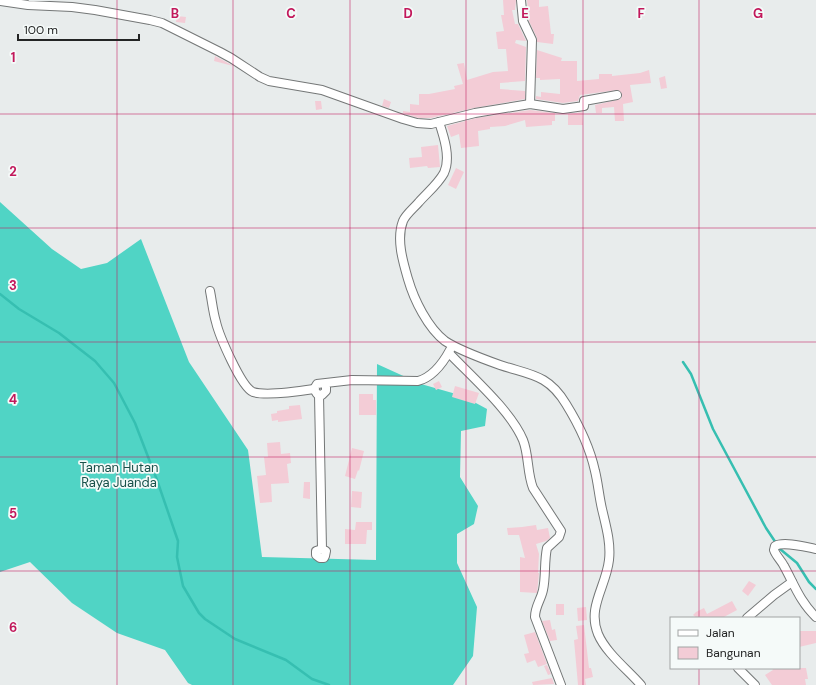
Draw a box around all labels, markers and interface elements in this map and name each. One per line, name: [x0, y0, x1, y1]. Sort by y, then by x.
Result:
text: B: [171, 5, 179, 22]
text: C: [286, 5, 296, 22]
text: D: [403, 5, 413, 22]
text: E: [521, 5, 529, 22]
text: F: [637, 5, 645, 22]
text: G: [753, 5, 763, 22]
scale bar: [18, 16, 139, 42]
text: 100 m: [24, 22, 58, 38]
text: 1: [11, 49, 15, 66]
text: 2: [9, 163, 17, 180]
text: 3: [9, 277, 17, 294]
text: 4: [9, 391, 17, 408]
park label: Taman Hutan Raya Juanda: [80, 459, 158, 491]
text: 5: [9, 505, 17, 522]
legend: [670, 617, 800, 669]
text: 6: [9, 619, 17, 636]
text: Jalan: [706, 625, 735, 641]
text: Bangunan: [706, 645, 761, 661]

